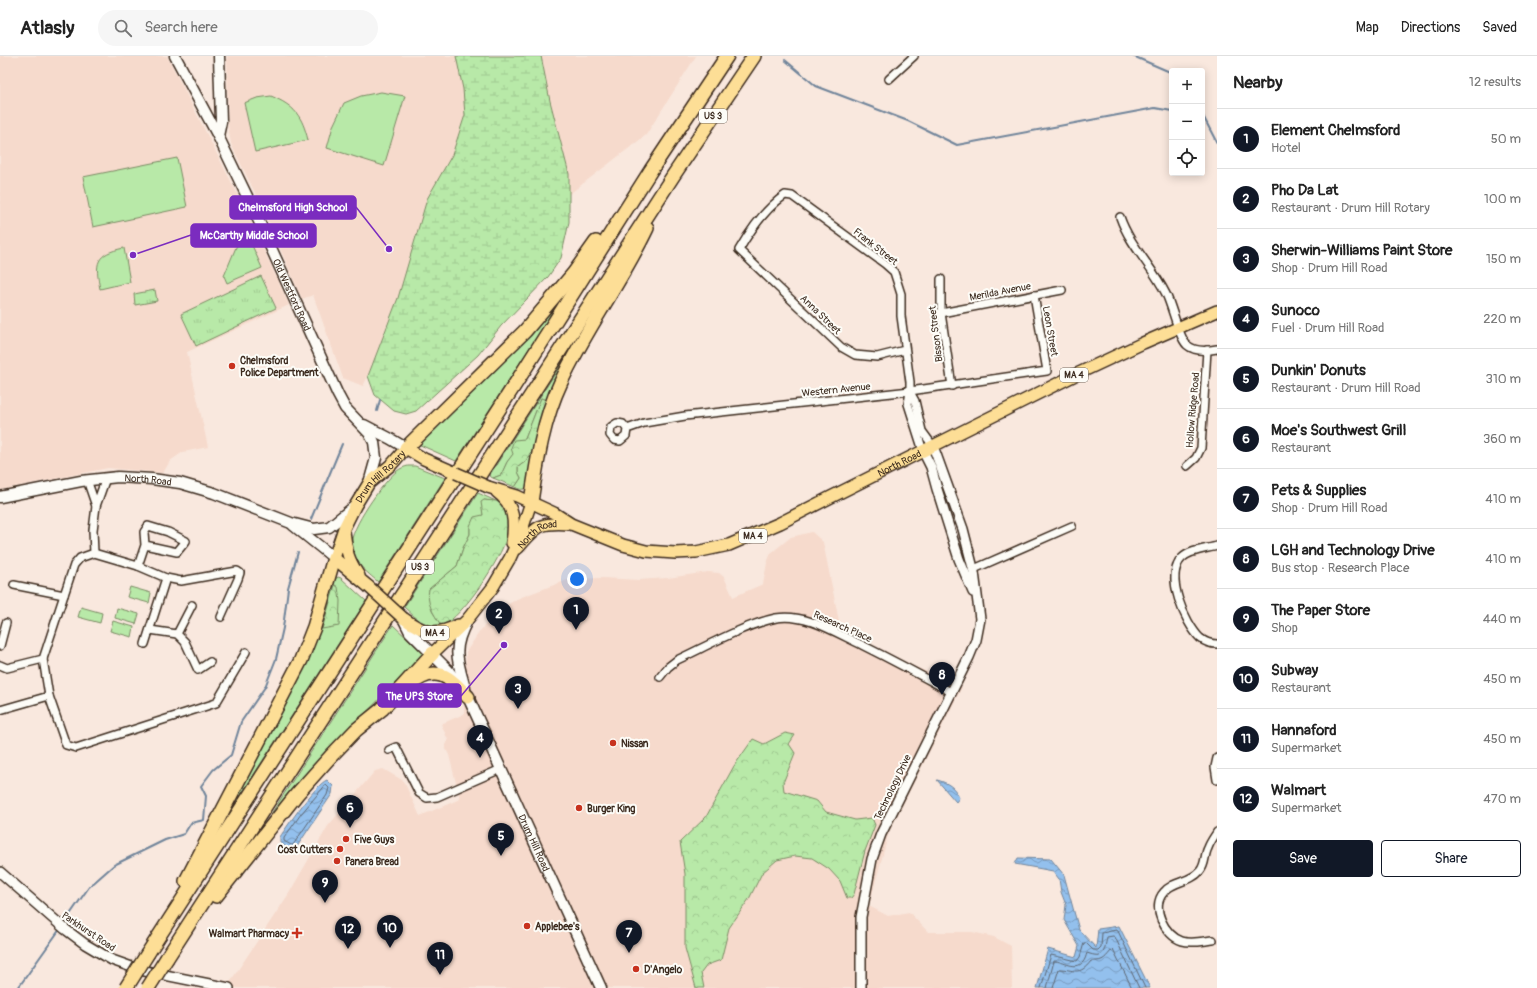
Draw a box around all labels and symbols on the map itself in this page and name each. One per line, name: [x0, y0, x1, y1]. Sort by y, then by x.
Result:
road number: US 3: [699, 109, 727, 123]
callout: Chelmsford High School: [230, 196, 356, 219]
text: Chelmsford High School: [238, 201, 348, 214]
callout: McCarthy Middle School: [191, 224, 316, 247]
street label: Frank Street: [851, 226, 901, 268]
text: McCarthy Middle School: [200, 229, 309, 242]
street label: Old Westford Road: [270, 257, 313, 333]
street label: Merilda Avenue: [968, 280, 1032, 304]
street label: Anna Street: [798, 292, 844, 338]
street label: Bisson Street: [926, 304, 945, 363]
street label: Leon Street: [1040, 305, 1061, 358]
place label: Chelmsford Police Department: [240, 355, 320, 379]
marker: Chelmsford Police Department: [227, 361, 237, 371]
road number: MA 4: [1060, 368, 1088, 382]
street label: Hollow Ridge Road: [1184, 372, 1202, 448]
street label: Western Avenue: [801, 380, 871, 400]
street label: Drum Hill Rotary: [353, 448, 409, 505]
street label: North Road: [876, 448, 924, 480]
street label: North Road: [124, 472, 172, 489]
street label: North Road: [515, 518, 557, 551]
road number: MA 4: [739, 529, 767, 543]
road number: US 3: [406, 560, 434, 574]
your location: [567, 569, 587, 589]
pin: 1: [563, 597, 589, 630]
pin: 2: [486, 601, 512, 634]
street label: Research Place: [811, 609, 874, 645]
road number: MA 4: [421, 626, 449, 640]
pin: 8: [929, 662, 955, 695]
pin: 3: [505, 676, 531, 709]
callout: The UPS Store: [378, 684, 461, 707]
text: The UPS Store: [384, 690, 453, 703]
pin: 4: [467, 725, 493, 758]
marker: Nissan: [608, 738, 618, 748]
place label: Nissan: [621, 738, 649, 750]
street label: Technology Drive: [872, 753, 914, 822]
pin: 6: [337, 795, 363, 828]
marker: Burger King: [574, 803, 584, 813]
place label: Burger King: [587, 803, 635, 815]
street label: Drum Hill Road: [515, 812, 552, 873]
pin: 5: [488, 823, 514, 856]
marker: Five Guys: [341, 834, 351, 844]
place label: Five Guys: [354, 834, 395, 846]
place label: Cost Cutters: [278, 844, 333, 856]
marker: Cost Cutters: [335, 844, 345, 854]
marker: Panera Bread: [332, 856, 342, 866]
place label: Panera Bread: [345, 856, 399, 868]
pin: 9: [312, 870, 338, 903]
street label: Parkhurst Road: [59, 909, 118, 954]
pin: 10: [377, 915, 403, 948]
pin: 12: [335, 916, 361, 949]
pin: 7: [616, 920, 642, 953]
marker: Applebee's: [522, 921, 532, 931]
place label: Applebee's: [535, 921, 580, 933]
place label: Walmart Pharmacy: [209, 928, 290, 940]
marker: Walmart Pharmacy: [292, 928, 302, 938]
pin: 11: [427, 942, 453, 975]
marker: D'Angelo: [631, 964, 641, 974]
place label: D'Angelo: [644, 964, 683, 976]

